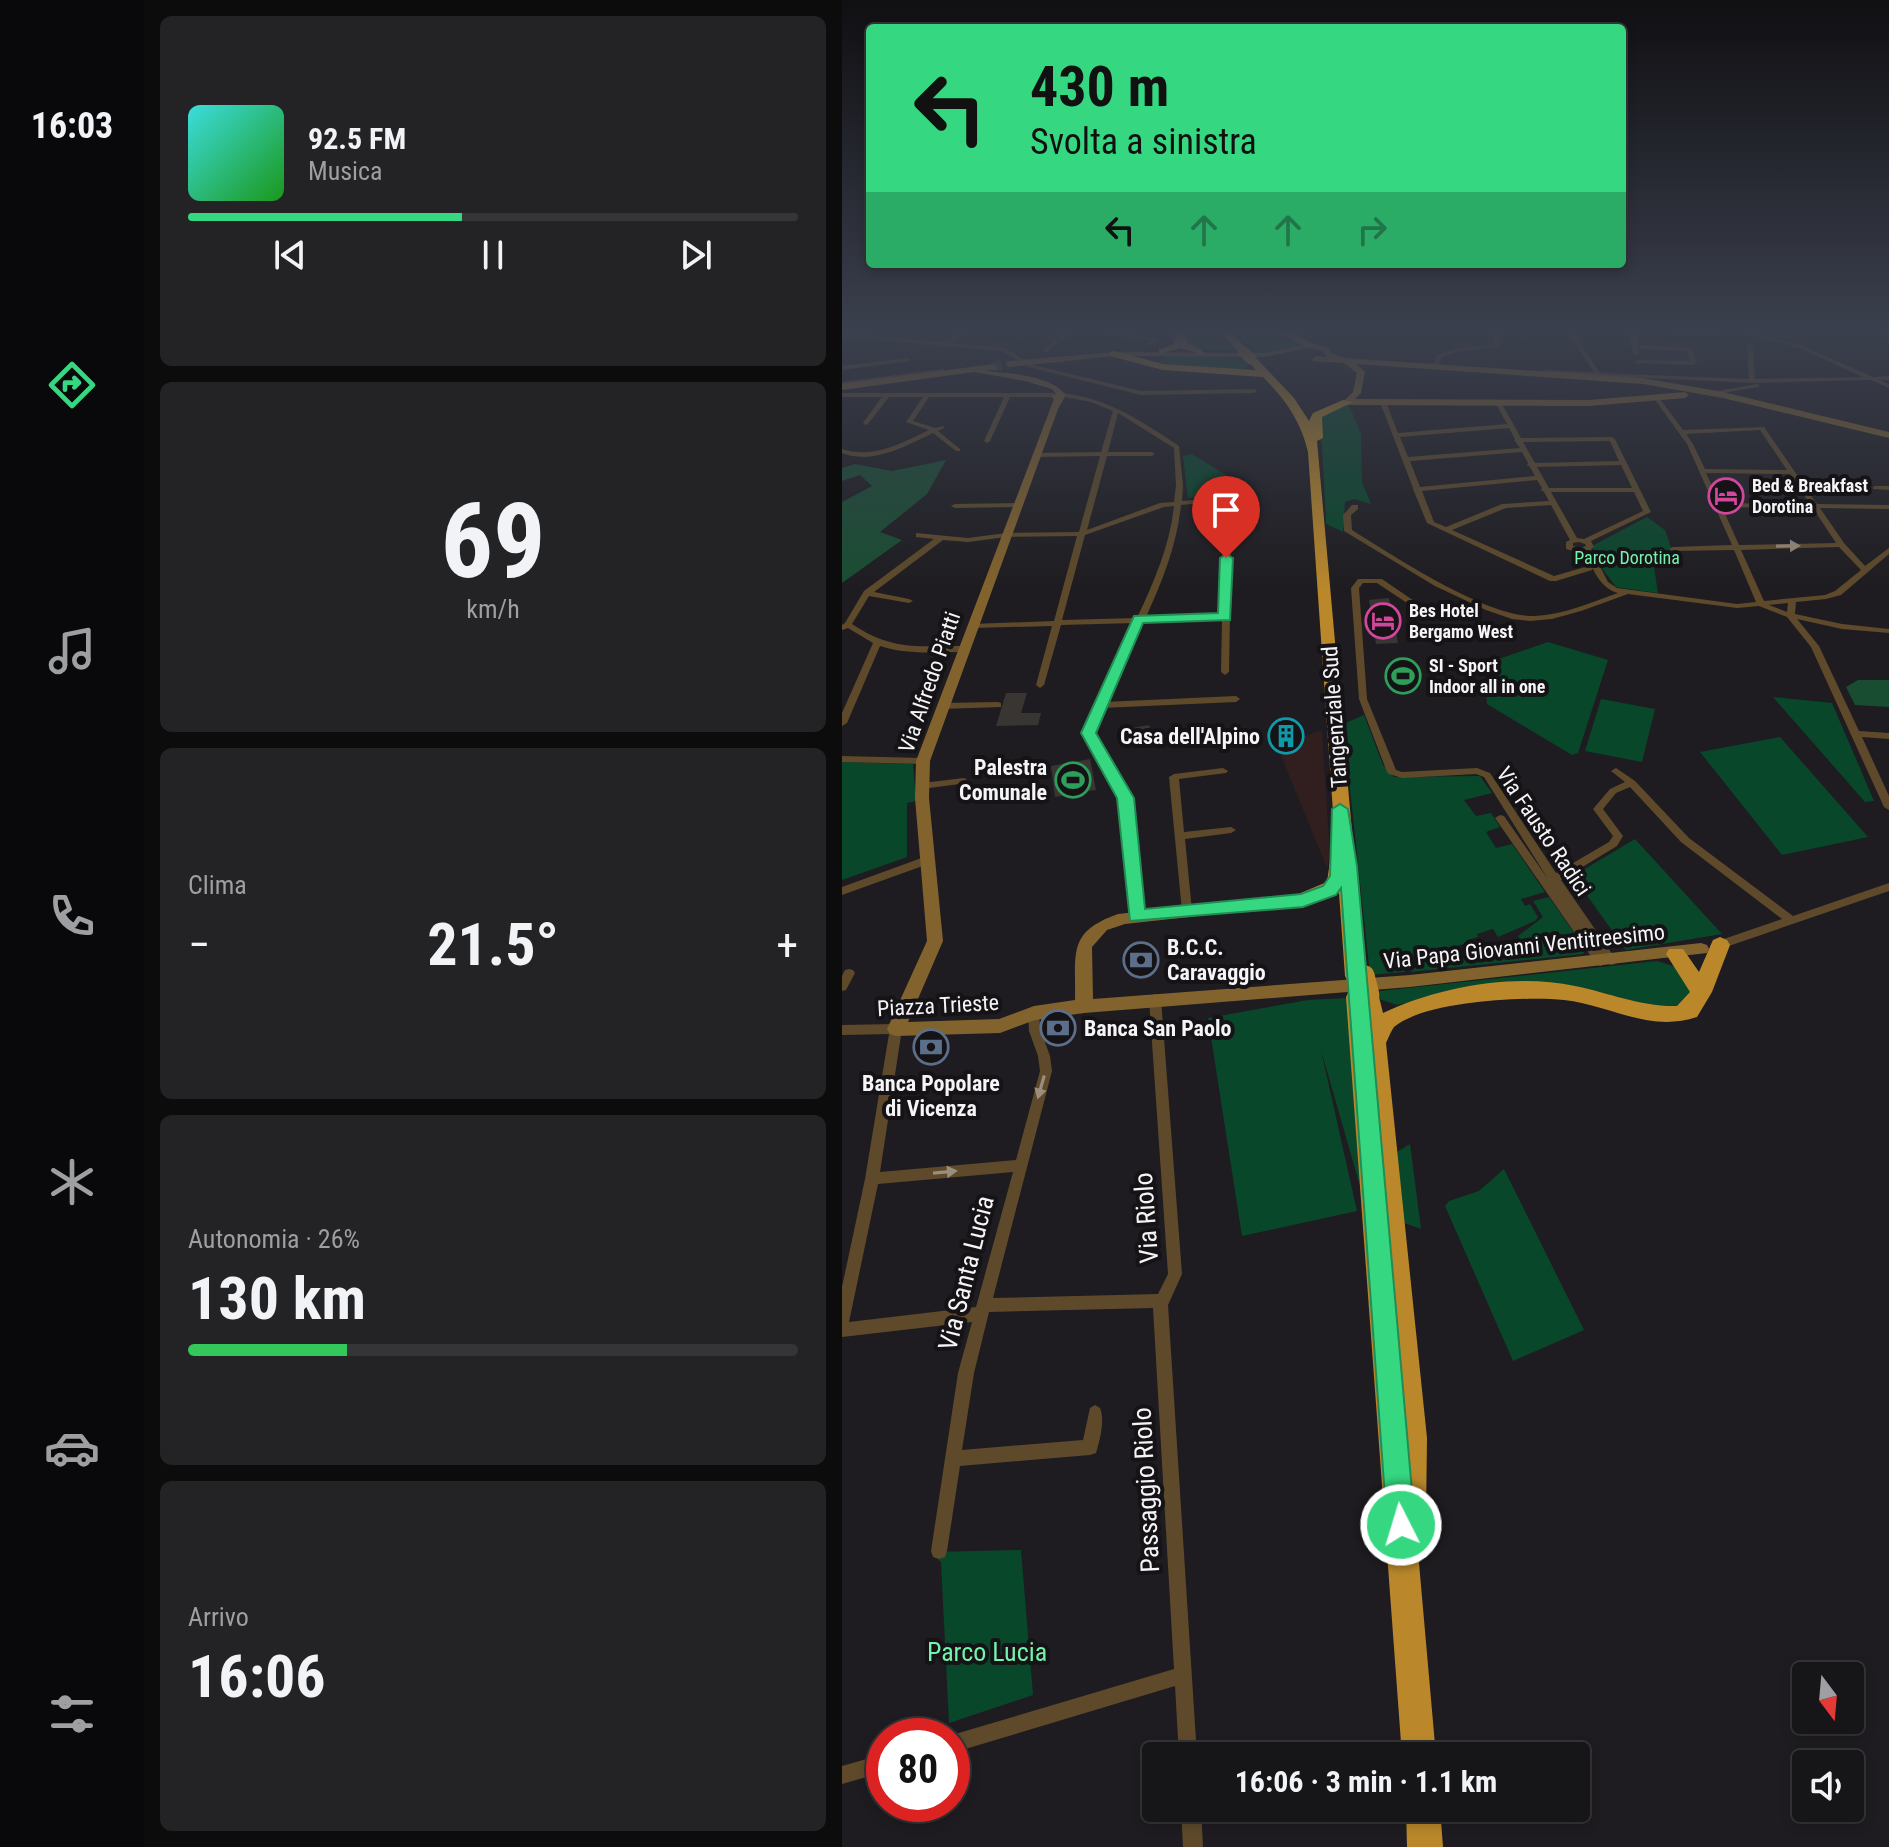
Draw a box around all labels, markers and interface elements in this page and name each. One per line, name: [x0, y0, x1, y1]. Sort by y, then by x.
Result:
text: 430 m: [1030, 54, 1169, 120]
icon: left: [898, 56, 1002, 160]
text: 16:03: [31, 105, 113, 147]
text: 92.5 FM: [308, 121, 406, 156]
text: Svolta a sinistra: [1030, 121, 1257, 163]
text: Musica: [308, 156, 383, 186]
icon: left: [1098, 208, 1142, 252]
icon: ahead: [1182, 208, 1226, 252]
icon: ahead: [1266, 208, 1310, 252]
icon: right: [1350, 208, 1394, 252]
icon: previous: [268, 233, 312, 277]
icon: pause: [471, 233, 515, 277]
icon: next: [674, 233, 718, 277]
icon: directions: [44, 357, 100, 413]
place label: Bed & Breakfast Dorotina: [1752, 475, 1868, 517]
pin: [1192, 476, 1260, 558]
hotel icon: Bed & Breakfast Dorotina: [1707, 477, 1745, 515]
text: 69: [440, 481, 546, 602]
icon: arrive: [1204, 488, 1248, 532]
one-way arrow: [1776, 539, 1801, 552]
park label: Parco Dorotina: [1574, 547, 1680, 568]
text: km/h: [466, 594, 520, 624]
place label: Bes Hotel Bergamo West: [1409, 600, 1514, 642]
hotel icon: Bes Hotel Bergamo West: [1364, 602, 1402, 640]
street label: Via Alfredo Piatti: [894, 608, 965, 756]
icon: music: [44, 623, 100, 679]
street label: Tangenziale Sud: [1317, 645, 1352, 789]
place label: SI - Sport Indoor all in one: [1429, 655, 1546, 697]
sports icon: SI - Sport Indoor all in one: [1384, 657, 1422, 695]
building icon: Casa dell'Alpino: [1267, 717, 1305, 755]
place label: Casa dell'Alpino: [1120, 724, 1260, 749]
place label: Palestra Comunale: [959, 755, 1047, 805]
sports icon: Palestra Comunale: [1054, 761, 1092, 799]
street label: Via Fausto Radici: [1491, 762, 1596, 901]
text: Clima: [188, 870, 247, 900]
icon: phone: [44, 888, 100, 944]
text: 21.5°: [427, 909, 559, 980]
text: −: [188, 919, 210, 971]
text: +: [776, 919, 798, 971]
street label: Via Papa Giovanni Ventitreesimo: [1382, 919, 1666, 974]
place label: B.C.C. Caravaggio: [1167, 935, 1266, 985]
bank icon: B.C.C. Caravaggio: [1122, 941, 1160, 979]
street label: Piazza Trieste: [877, 990, 1000, 1021]
bank icon: Banca San Paolo: [1039, 1009, 1077, 1047]
place label: Banca San Paolo: [1084, 1016, 1231, 1041]
bank icon: Banca Popolare di Vicenza: [912, 1028, 950, 1066]
place label: Banca Popolare di Vicenza: [862, 1071, 1000, 1121]
one-way arrow: [1034, 1075, 1047, 1099]
icon: climate: [44, 1154, 100, 1210]
one-way arrow: [933, 1165, 958, 1178]
street label: Via Riolo: [1128, 1172, 1164, 1264]
street label: Via Santa Lucia: [932, 1193, 1000, 1353]
text: Autonomia · 26%: [188, 1224, 360, 1254]
text: 130 km: [188, 1263, 366, 1334]
street label: Passaggio Riolo: [1127, 1407, 1165, 1573]
icon: car: [44, 1420, 100, 1476]
position arrow: [1359, 1483, 1443, 1567]
text: Arrivo: [188, 1602, 249, 1632]
park label: Parco Lucia: [927, 1637, 1047, 1667]
text: 16:06: [188, 1641, 326, 1712]
north arrow: [1792, 1662, 1864, 1734]
map controls: [1792, 1662, 1864, 1822]
icon: filters: [44, 1686, 100, 1742]
speed limit sign: 80: [866, 1718, 970, 1822]
button: sound: [1792, 1750, 1864, 1822]
text: 16:06 · 3 min · 1.1 km: [1235, 1764, 1497, 1799]

